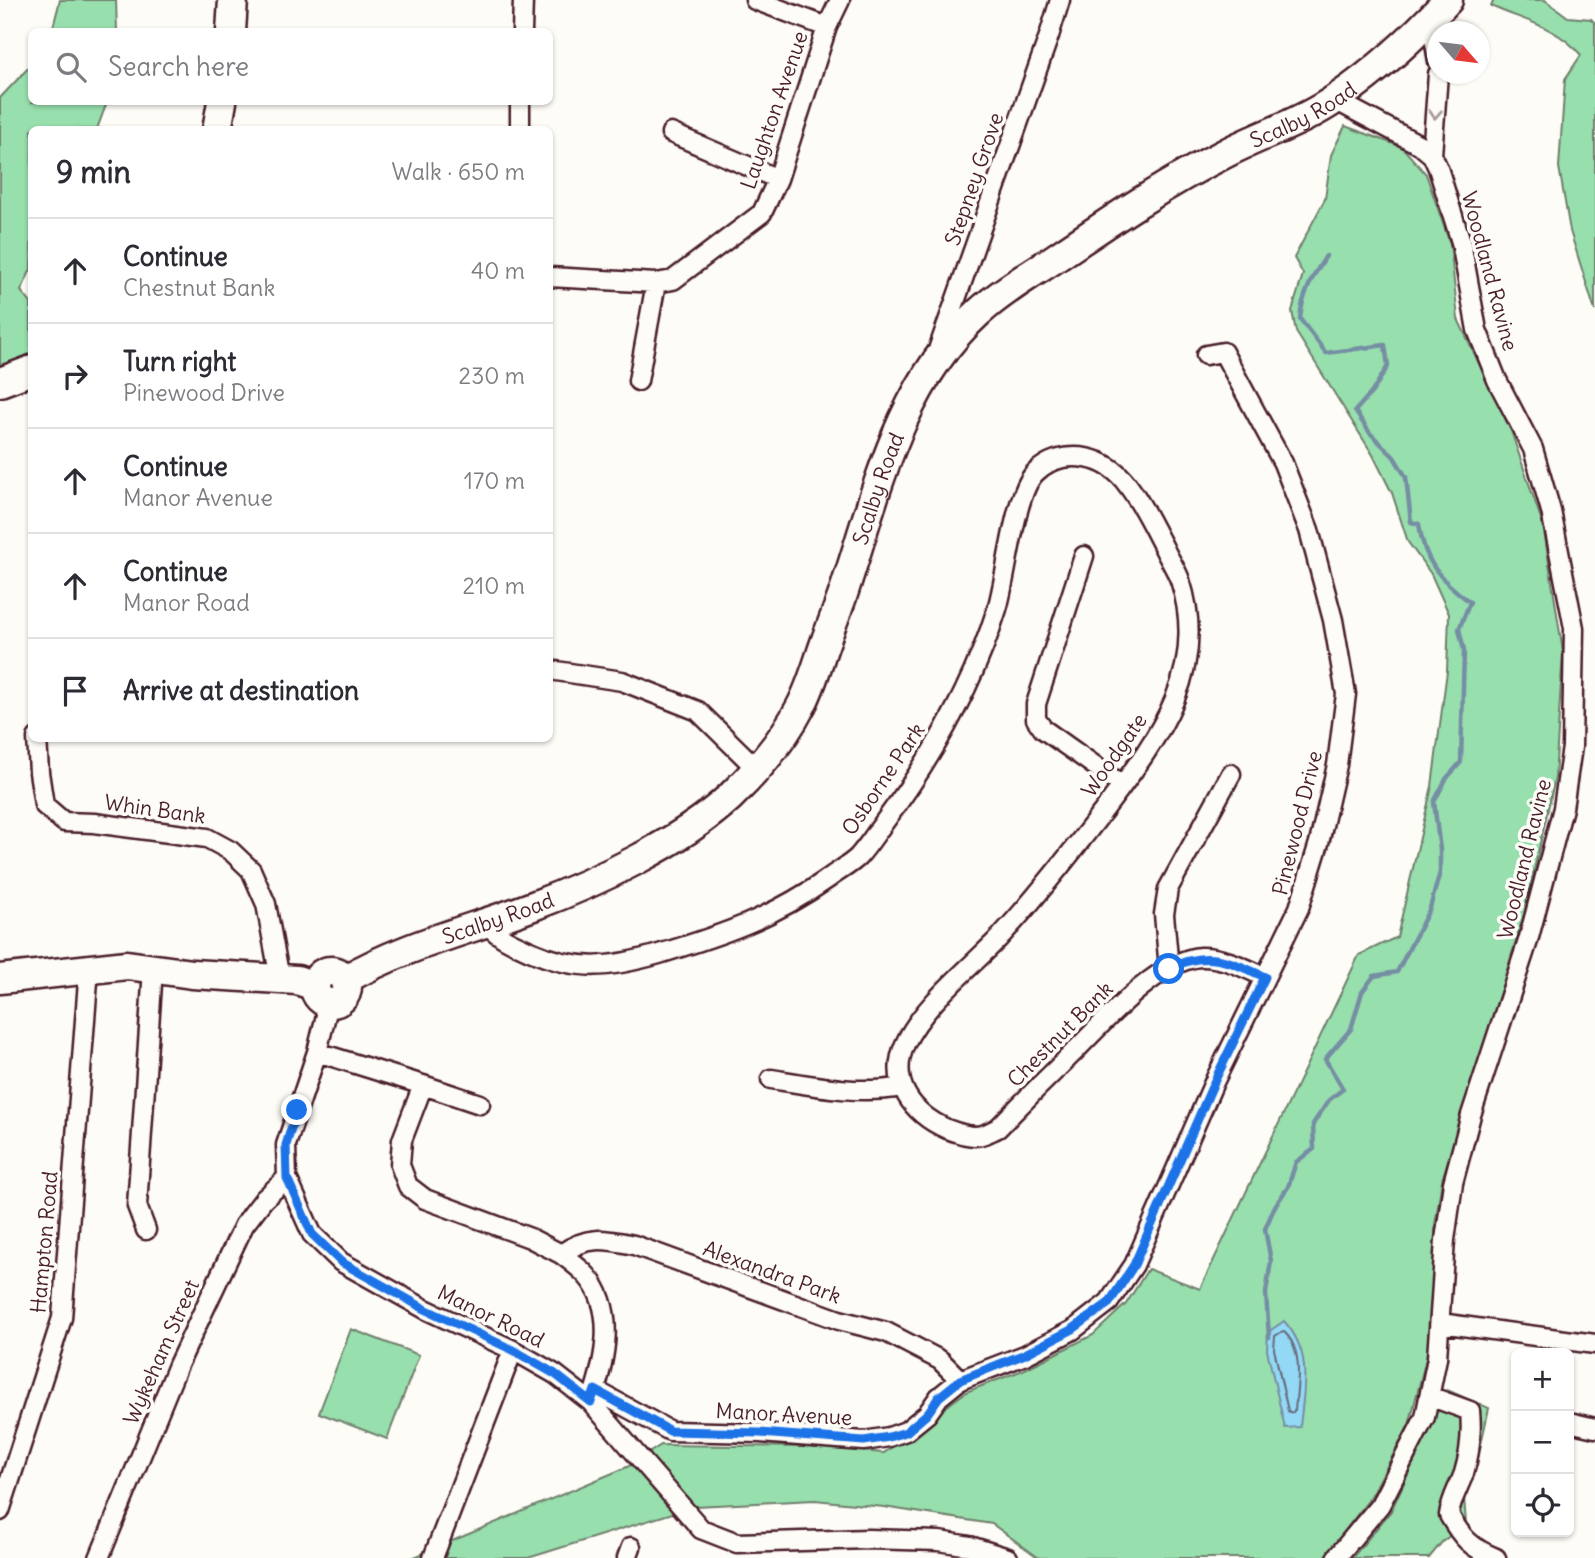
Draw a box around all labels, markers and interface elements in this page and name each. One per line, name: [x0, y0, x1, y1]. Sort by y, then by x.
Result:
north arrow: [1427, 21, 1490, 84]
street label: Laughton Avenue: [734, 27, 814, 193]
search box: [28, 28, 553, 105]
icon: search: [52, 48, 90, 86]
text: Search here: [108, 50, 249, 83]
street label: Scalby Road: [1245, 75, 1361, 154]
street label: Stepney Grove: [939, 109, 1009, 249]
one-way arrow: [1428, 109, 1443, 120]
text: 9 min: [56, 153, 131, 191]
text: Walk · 650 m: [392, 157, 525, 186]
street label: Woodland Ravine: [1456, 188, 1524, 354]
text: Continue: [123, 240, 228, 273]
icon: ahead: [56, 252, 94, 290]
text: 40 m: [471, 256, 525, 285]
text: Chestnut Bank: [123, 273, 275, 302]
text: Turn right: [123, 345, 236, 378]
icon: right: [56, 357, 94, 395]
text: 230 m: [459, 361, 525, 390]
text: Pinewood Drive: [123, 378, 285, 407]
street label: Scalby Road: [846, 428, 910, 548]
text: Continue: [123, 450, 228, 483]
icon: ahead: [56, 462, 94, 500]
text: 170 m: [464, 466, 525, 495]
text: Manor Avenue: [123, 483, 273, 512]
text: Continue: [123, 555, 228, 588]
icon: ahead: [56, 567, 94, 605]
text: 210 m: [462, 571, 525, 600]
text: Manor Road: [123, 588, 250, 617]
icon: arrive: [56, 672, 94, 710]
text: Arrive at destination: [123, 674, 359, 707]
street label: Woodgate: [1075, 708, 1153, 802]
street label: Osborne Park: [836, 718, 930, 840]
street label: Pinewood Drive: [1266, 748, 1328, 898]
street label: Woodland Ravine: [1491, 776, 1557, 942]
street label: Whin Bank: [103, 789, 207, 829]
street label: Scalby Road: [438, 886, 558, 950]
route start: [1153, 953, 1184, 984]
street label: Chestnut Bank: [1001, 975, 1119, 1093]
route end: [281, 1094, 312, 1125]
street label: Hampton Road: [24, 1170, 64, 1314]
street label: Alexandra Park: [699, 1235, 845, 1309]
street label: Wykeham Street: [117, 1275, 205, 1429]
street label: Manor Road: [433, 1279, 549, 1353]
map controls: [1511, 1348, 1574, 1537]
button: +: [1511, 1348, 1574, 1411]
street label: Manor Avenue: [715, 1397, 853, 1431]
button: −: [1511, 1411, 1574, 1474]
button: locate: [1511, 1474, 1574, 1537]

